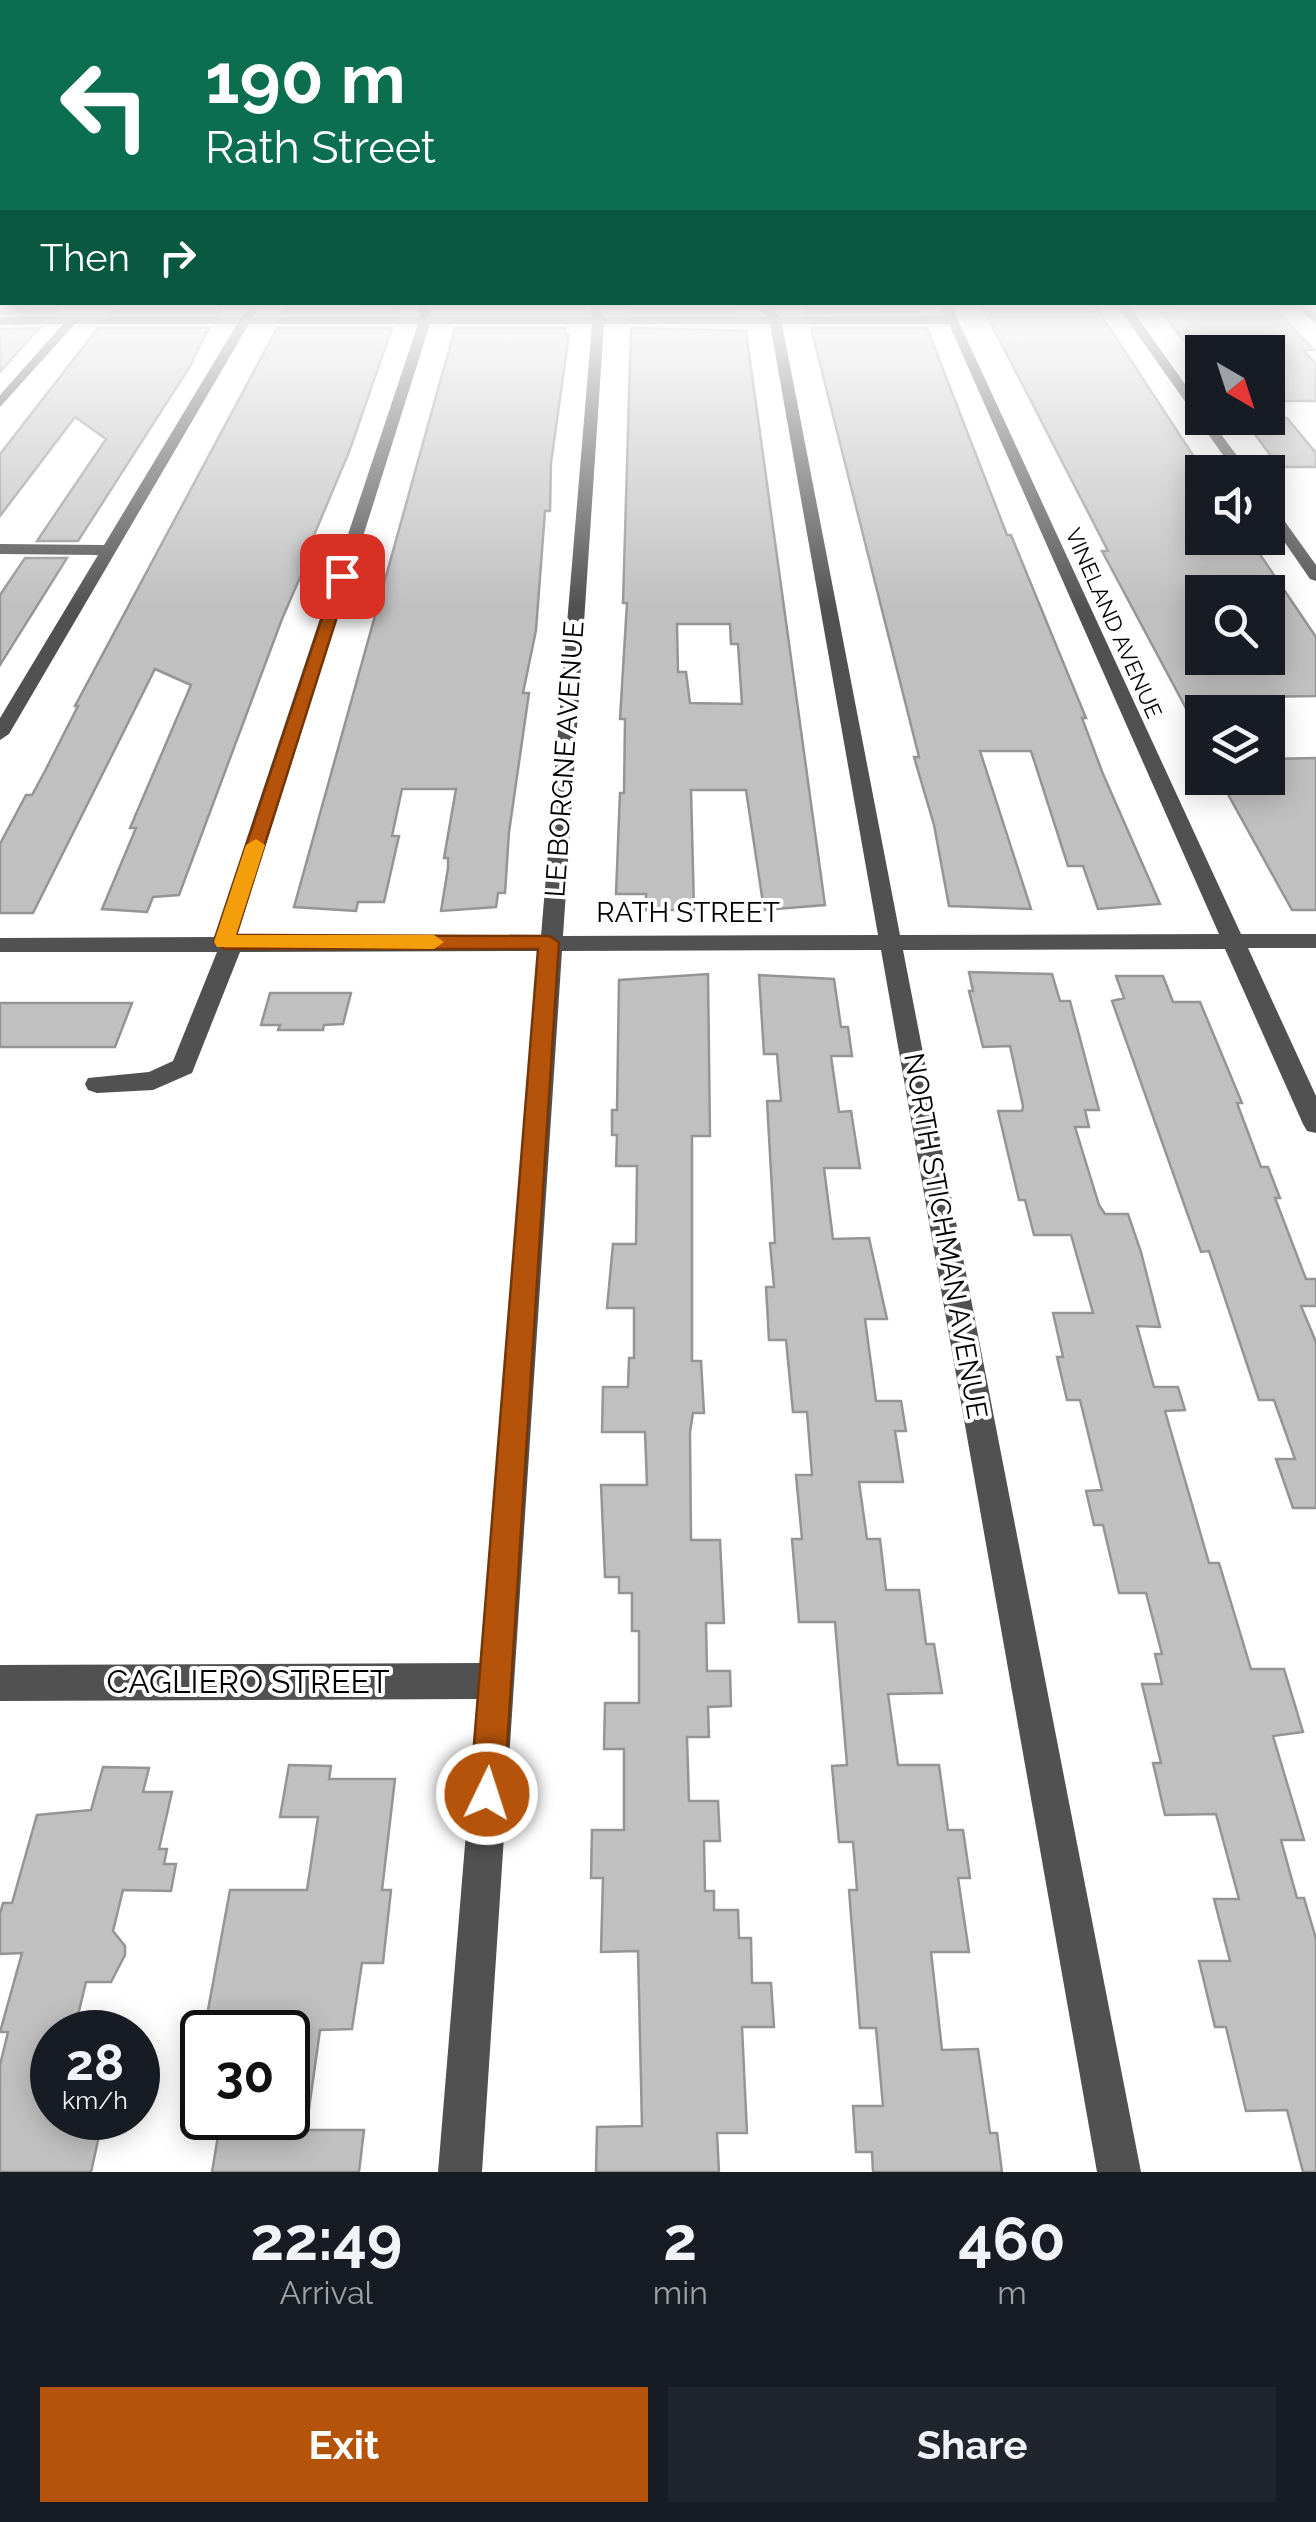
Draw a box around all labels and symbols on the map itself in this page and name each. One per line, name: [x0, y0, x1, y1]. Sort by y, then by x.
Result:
north arrow: [1185, 335, 1285, 435]
street label: VINELAND AVENUE: [1060, 524, 1168, 722]
pin: [300, 534, 385, 619]
street label: LE BORGNE AVENUE: [538, 620, 591, 898]
street label: RATH STREET: [596, 896, 780, 929]
street label: NORTH STICHMAN AVENUE: [897, 1051, 994, 1422]
street label: CAGLIERO STREET: [107, 1663, 389, 1700]
position arrow: [435, 1742, 539, 1846]
speed limit sign: 30: [180, 2010, 310, 2140]

